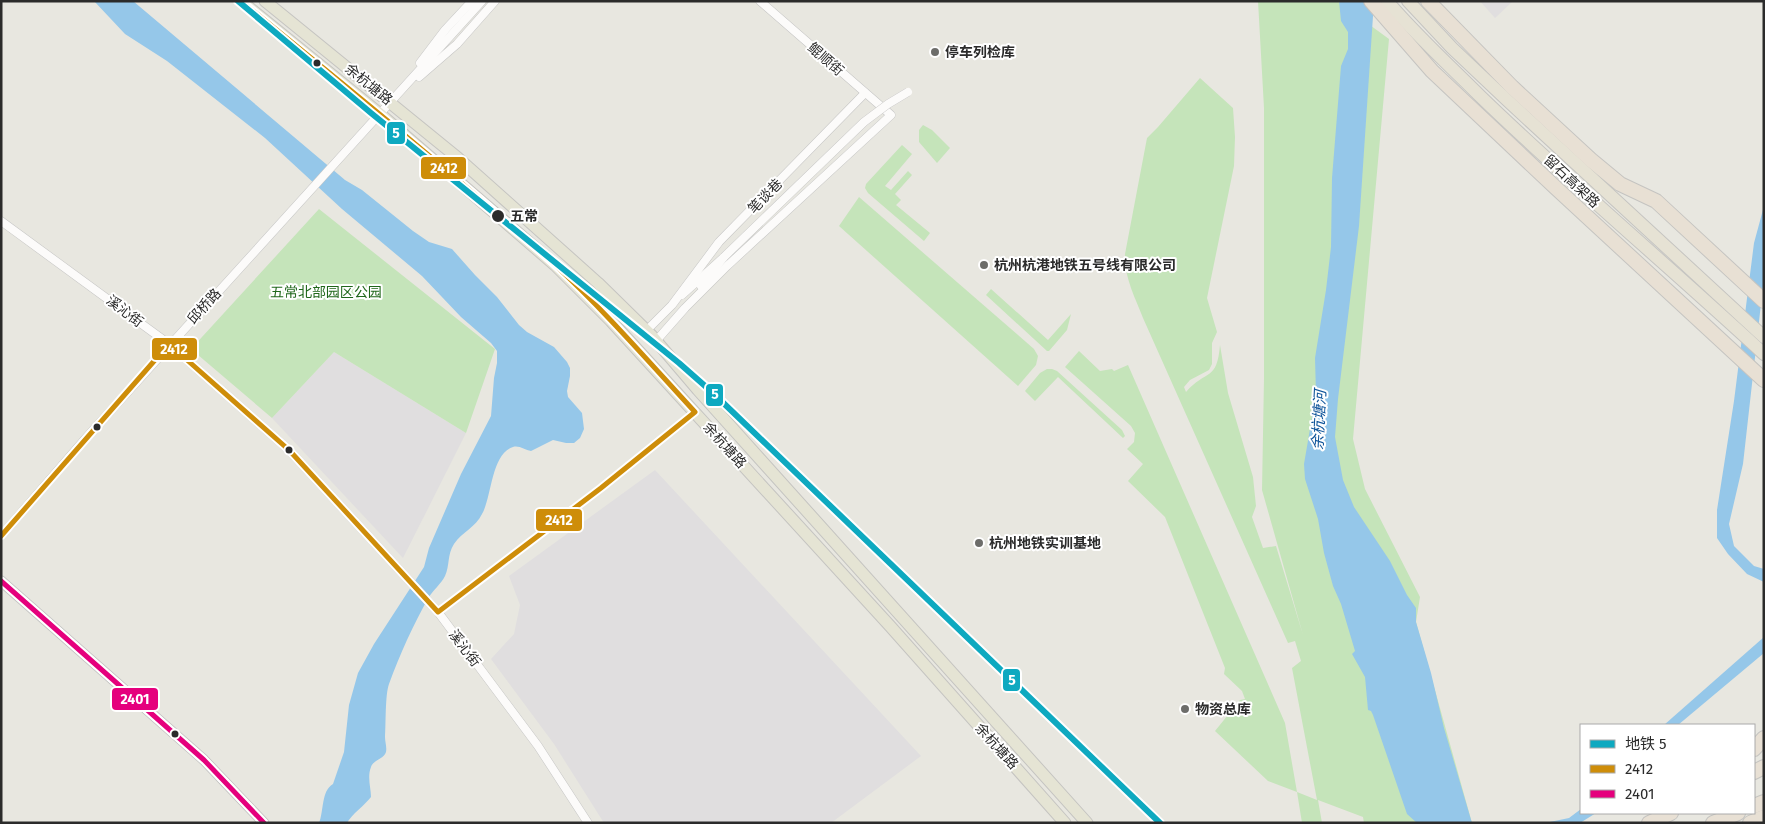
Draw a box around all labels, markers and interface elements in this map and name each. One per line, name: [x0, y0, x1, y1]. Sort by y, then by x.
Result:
street label: 鲲顺街: [804, 39, 847, 80]
place label: 停车列检库: [945, 44, 1015, 61]
marker: 停车列检库: [929, 46, 941, 58]
unlabelled marker: [312, 58, 322, 68]
street label: 余杭塘路: [342, 60, 396, 109]
line badge: 5: [386, 121, 406, 145]
text: 5: [392, 125, 400, 142]
street label: 留石高架路: [1540, 151, 1603, 211]
line badge: 2412: [420, 156, 467, 180]
text: 2412: [430, 160, 458, 177]
street label: 笔谈巷: [745, 175, 786, 217]
marker: 五常: [490, 208, 506, 224]
place label: 五常: [510, 208, 538, 225]
place label: 杭州杭港地铁五号线有限公司: [994, 257, 1176, 274]
marker: 杭州杭港地铁五号线有限公司: [978, 259, 990, 271]
park label: 五常北部园区公园: [270, 284, 382, 301]
street label: 邱桥路: [184, 285, 225, 328]
street label: 溪沁街: [103, 292, 147, 331]
line badge: 2412: [151, 337, 198, 361]
text: 2412: [160, 341, 188, 358]
line badge: 5: [705, 383, 724, 407]
text: 5: [711, 386, 719, 403]
water label: 余杭塘河: [1308, 387, 1330, 450]
street label: 余杭塘路: [700, 419, 750, 472]
unlabelled marker: [92, 422, 102, 432]
unlabelled marker: [284, 445, 294, 455]
line badge: 2412: [535, 508, 583, 532]
text: 2412: [545, 512, 573, 529]
place label: 杭州地铁实训基地: [989, 535, 1101, 552]
marker: 杭州地铁实训基地: [973, 537, 985, 549]
street label: 溪沁街: [445, 626, 484, 670]
line badge: 5: [1002, 668, 1021, 692]
text: 5: [1008, 672, 1016, 689]
line badge: 2401: [111, 687, 159, 711]
text: 2401: [120, 691, 150, 708]
place label: 物资总库: [1195, 701, 1251, 718]
marker: 物资总库: [1179, 703, 1191, 715]
street label: 余杭塘路: [972, 720, 1022, 773]
legend: [1580, 724, 1755, 814]
unlabelled marker: [170, 729, 180, 739]
text: 地铁 5: [1625, 735, 1667, 753]
text: 2412: [1625, 760, 1653, 778]
text: 2401: [1625, 785, 1655, 803]

